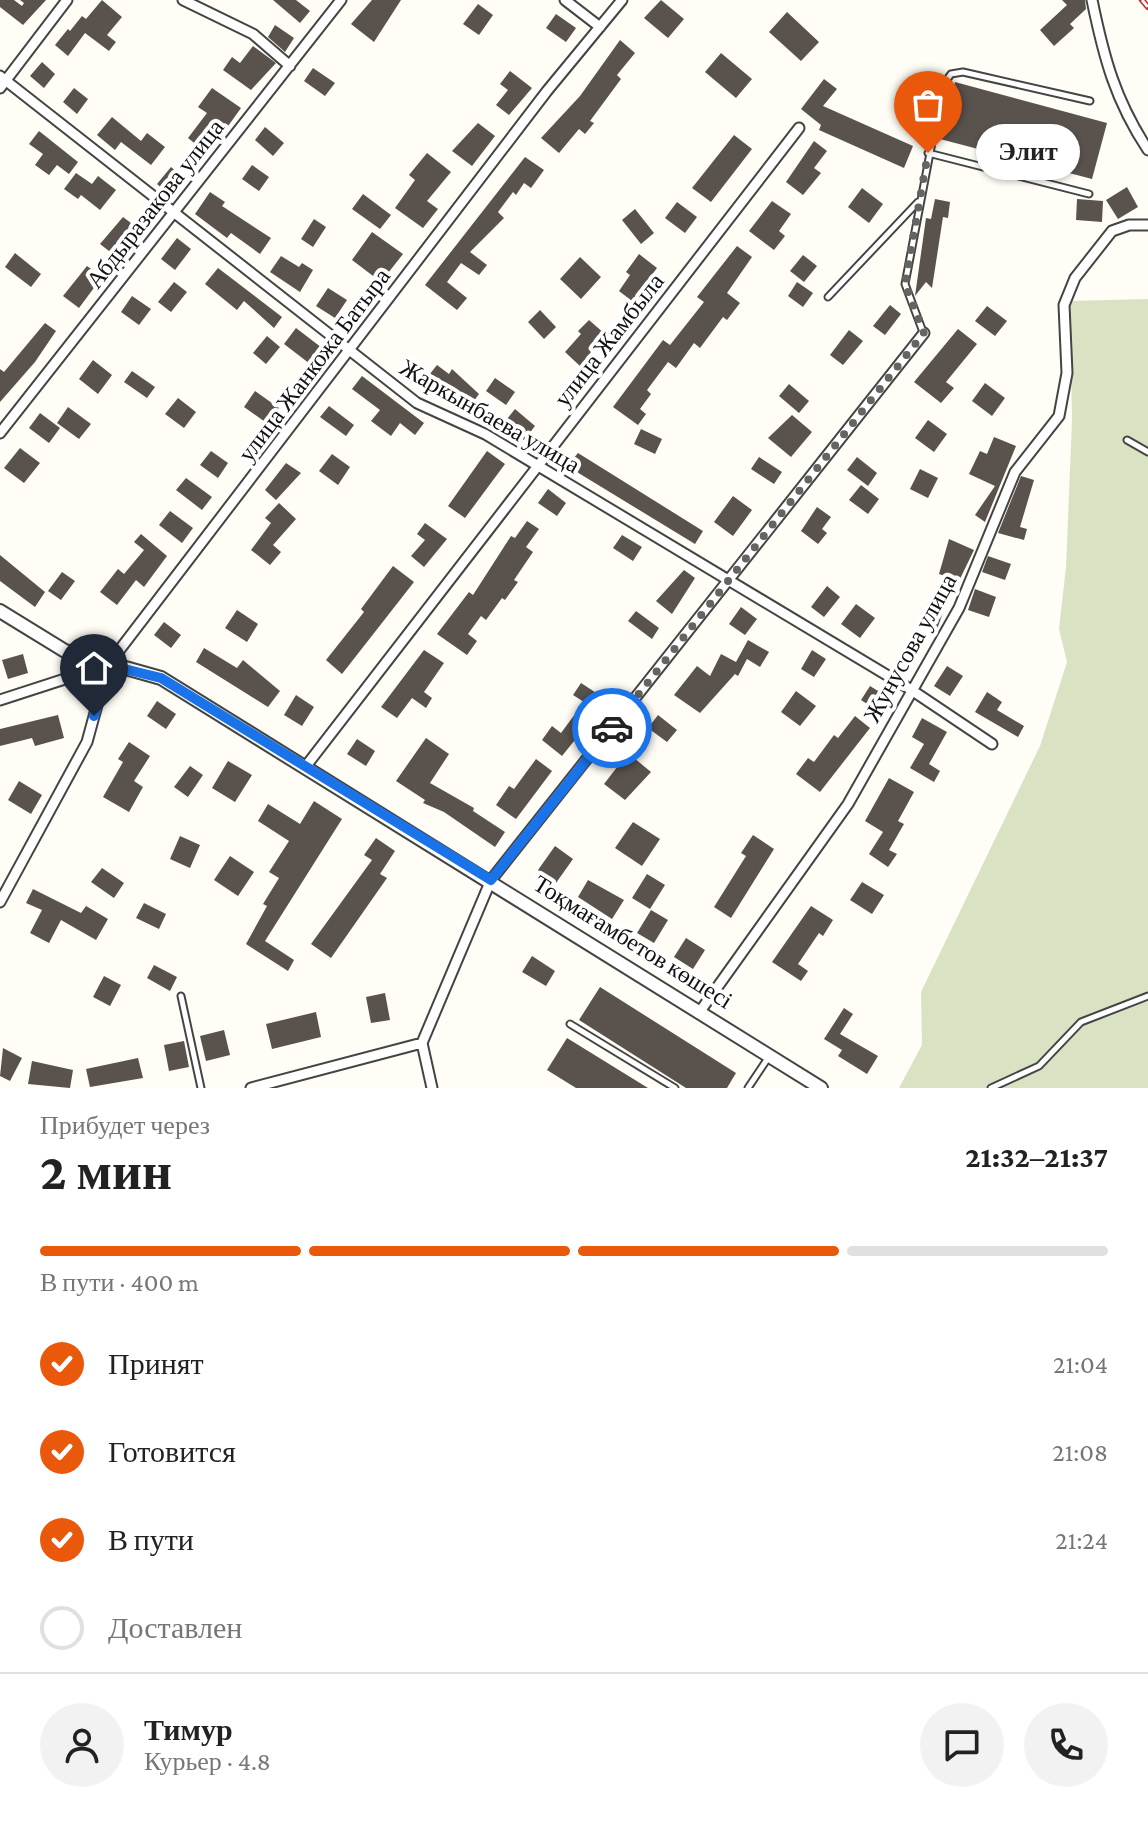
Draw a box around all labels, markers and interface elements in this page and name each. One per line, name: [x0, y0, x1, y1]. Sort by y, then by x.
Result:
pin: [894, 71, 962, 153]
icon: bag: [906, 83, 950, 127]
street label: Абдыразакова улица: [80, 114, 229, 293]
callout: Элит: [976, 125, 1080, 181]
text: Элит: [998, 137, 1058, 166]
street label: улица Жанкожа Батыра: [232, 263, 395, 467]
street label: улица Жамбыла: [548, 267, 669, 412]
street label: Жаркынбаева улица: [396, 353, 585, 478]
street label: Жунусова улица: [858, 569, 962, 727]
pin: [60, 634, 128, 716]
icon: home: [72, 646, 116, 690]
courier: [572, 688, 652, 768]
icon: car: [590, 706, 634, 750]
street label: Тоқмағамбетов көшесі: [529, 869, 738, 1014]
text: Прибудет через: [40, 1111, 210, 1140]
text: 21:32–21:37: [965, 1140, 1108, 1173]
text: 2 мин: [40, 1142, 172, 1200]
text: В пути · 400 m: [40, 1268, 199, 1297]
icon: check: [40, 1342, 84, 1386]
text: Принят: [108, 1347, 204, 1380]
text: 21:04: [1053, 1350, 1108, 1379]
icon: check: [40, 1430, 84, 1474]
text: Готовится: [108, 1435, 236, 1468]
text: 21:08: [1052, 1438, 1108, 1467]
icon: check: [40, 1518, 84, 1562]
text: В пути: [108, 1523, 194, 1556]
text: 21:24: [1055, 1526, 1108, 1555]
text: Доставлен: [108, 1611, 242, 1644]
button: person: [40, 1703, 124, 1787]
button: chat: [920, 1703, 1004, 1787]
button: phone: [1024, 1703, 1108, 1787]
text: Тимур: [144, 1713, 233, 1746]
text: Курьер · 4.8: [144, 1747, 271, 1776]

